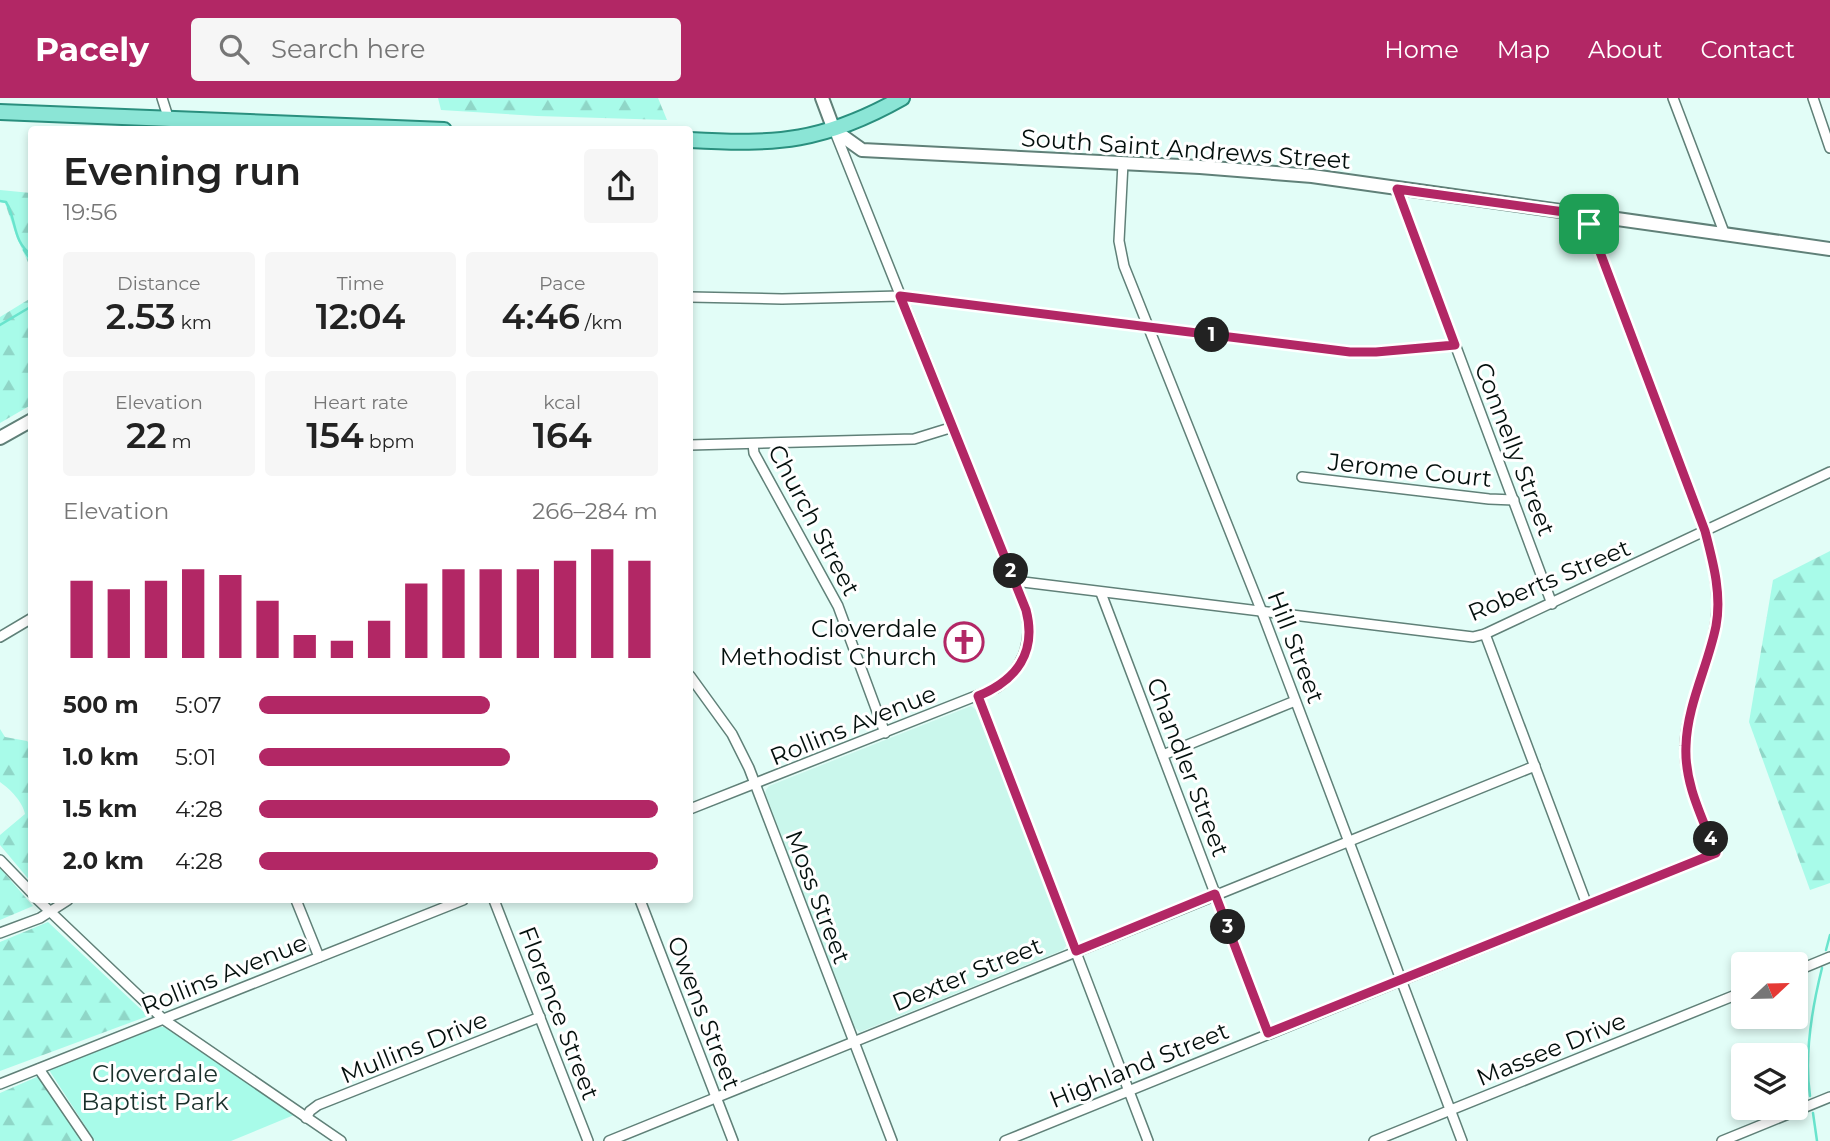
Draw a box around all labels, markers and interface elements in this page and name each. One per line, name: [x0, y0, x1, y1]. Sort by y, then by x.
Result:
search box: [191, 18, 681, 81]
text: Pacely: [35, 29, 149, 69]
icon: search: [215, 30, 253, 68]
text: Search here: [271, 33, 426, 65]
text: Home: [1384, 35, 1459, 64]
text: Map: [1497, 35, 1550, 64]
text: About: [1588, 35, 1662, 64]
text: Contact: [1700, 35, 1795, 64]
street label: South Saint Andrews Street: [1020, 123, 1352, 175]
text: Evening run: [63, 148, 301, 195]
button: share: [584, 149, 658, 223]
pin: [1559, 194, 1619, 254]
text: 19:56: [63, 198, 117, 226]
icon: arrive: [1570, 205, 1608, 243]
text: Distance: [117, 272, 201, 295]
text: Time: [337, 272, 384, 295]
text: Pace: [539, 272, 585, 295]
text: 2.53: [106, 295, 176, 338]
text: 12:04: [316, 295, 405, 338]
text: 4:46: [502, 295, 580, 338]
text: km: [176, 311, 212, 334]
text: /km: [580, 311, 623, 334]
pin: 1: [1194, 317, 1230, 352]
text: 1: [1208, 323, 1215, 346]
street label: Connelly Street: [1469, 358, 1561, 540]
text: Elevation: [115, 391, 203, 414]
text: Heart rate: [313, 391, 408, 414]
text: kcal: [543, 391, 581, 414]
text: 22: [126, 414, 167, 457]
text: 154: [306, 414, 364, 457]
text: 164: [533, 414, 592, 457]
text: m: [167, 430, 192, 453]
text: bpm: [364, 430, 415, 453]
street label: Church Street: [762, 439, 866, 601]
street label: Jerome Court: [1326, 447, 1494, 493]
text: Elevation: [63, 497, 169, 525]
text: 266–284 m: [532, 497, 658, 525]
street label: Roberts Street: [1463, 533, 1635, 627]
pin: 2: [993, 554, 1028, 588]
text: 2: [1005, 559, 1016, 582]
street label: Hill Street: [1261, 587, 1331, 707]
place label: Cloverdale Methodist Church: [720, 614, 937, 671]
church icon: Cloverdale Methodist Church: [943, 621, 985, 663]
street label: Chandler Street: [1141, 673, 1236, 861]
street label: Rollins Avenue: [766, 678, 940, 772]
text: 500 m: [63, 691, 139, 719]
text: 5:07: [175, 691, 222, 719]
text: 1.0 km: [63, 743, 139, 771]
text: 5:01: [175, 743, 216, 771]
text: 1.5 km: [63, 795, 137, 823]
text: 4:28: [175, 795, 223, 823]
pin: 4: [1694, 822, 1728, 856]
street label: Moss Street: [779, 826, 857, 968]
text: 4: [1704, 827, 1717, 850]
text: 2.0 km: [63, 847, 144, 875]
text: 4:28: [175, 847, 223, 875]
pin: 3: [1210, 910, 1246, 944]
text: 3: [1222, 915, 1233, 938]
street label: Florence Street: [513, 922, 605, 1104]
street label: Rollins Avenue: [137, 927, 311, 1021]
street label: Dexter Street: [888, 931, 1046, 1017]
street label: Owens Street: [661, 932, 747, 1094]
north arrow: [1731, 952, 1808, 1029]
map controls: [1731, 952, 1808, 1120]
street label: Mullins Drive: [336, 1004, 492, 1090]
street label: Massee Drive: [1472, 1006, 1630, 1092]
street label: Highland Street: [1045, 1016, 1233, 1114]
button: layers: [1731, 1043, 1808, 1120]
park label: Cloverdale Baptist Park: [81, 1059, 229, 1116]

